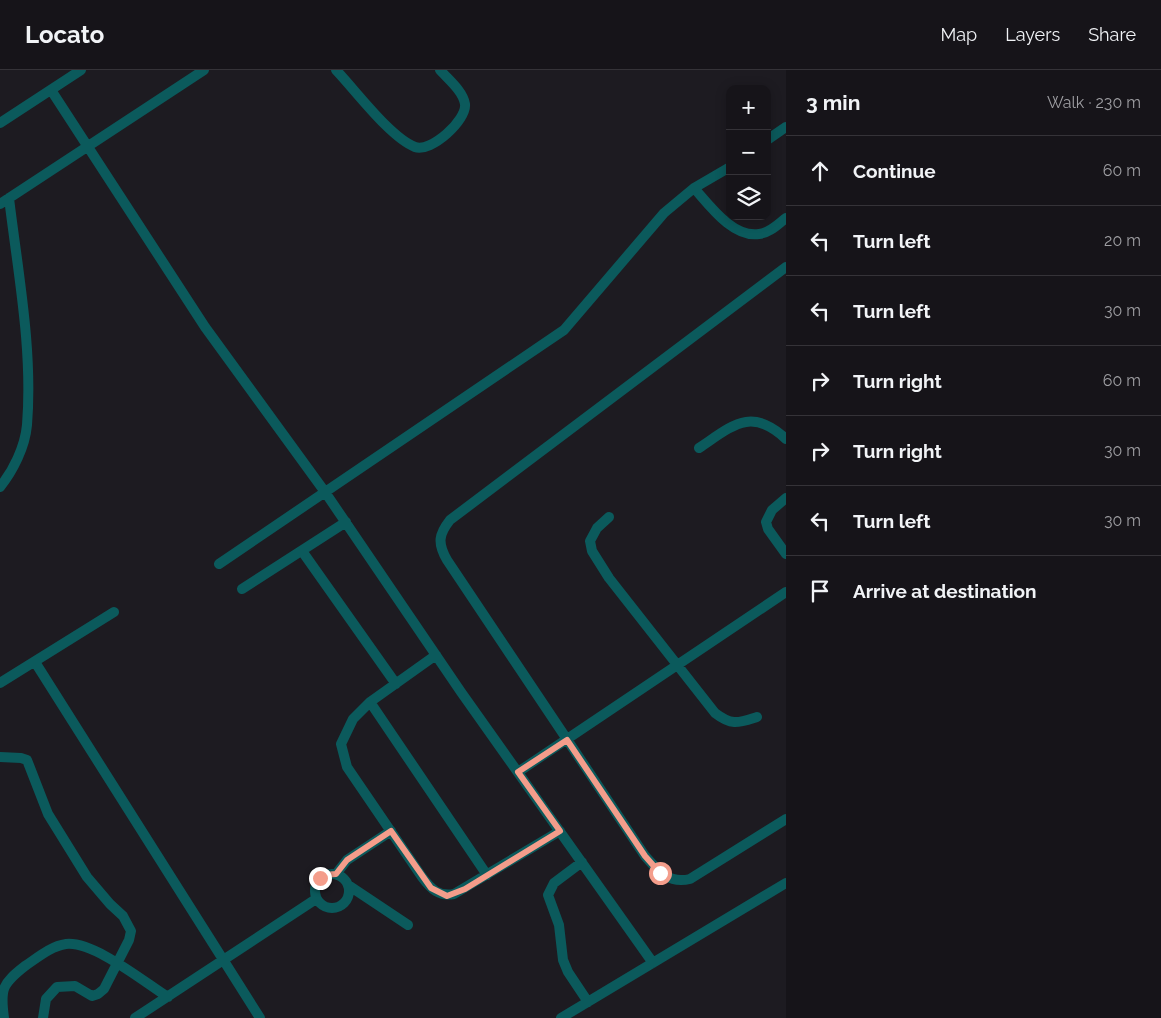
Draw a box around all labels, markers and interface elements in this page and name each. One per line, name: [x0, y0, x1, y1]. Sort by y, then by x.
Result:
text: Locato: [25, 20, 104, 49]
text: Map: [941, 24, 977, 45]
text: Layers: [1005, 24, 1060, 45]
text: Share: [1088, 24, 1136, 45]
map controls: [726, 85, 771, 220]
button: +: [726, 85, 771, 130]
text: 3 min: [806, 90, 860, 115]
text: Walk · 230 m: [1047, 93, 1141, 112]
button: −: [726, 130, 771, 175]
icon: ahead: [806, 157, 834, 185]
text: Continue: [853, 160, 936, 182]
text: 60 m: [1103, 161, 1141, 180]
button: layers: [726, 175, 771, 220]
icon: left: [806, 227, 834, 255]
text: Turn left: [853, 230, 930, 252]
text: 20 m: [1104, 231, 1141, 250]
icon: left: [806, 297, 834, 325]
text: Turn left: [853, 300, 930, 322]
text: 30 m: [1104, 301, 1141, 320]
icon: right: [806, 367, 834, 395]
text: Turn right: [853, 370, 942, 392]
text: 60 m: [1103, 371, 1141, 390]
icon: right: [806, 437, 834, 465]
text: Turn right: [853, 440, 942, 462]
text: 30 m: [1104, 441, 1141, 460]
icon: left: [806, 507, 834, 535]
text: Turn left: [853, 510, 930, 532]
text: 30 m: [1104, 511, 1141, 530]
icon: arrive: [806, 577, 834, 605]
text: Arrive at destination: [853, 580, 1037, 602]
route start: [649, 862, 672, 885]
route end: [309, 867, 332, 890]

